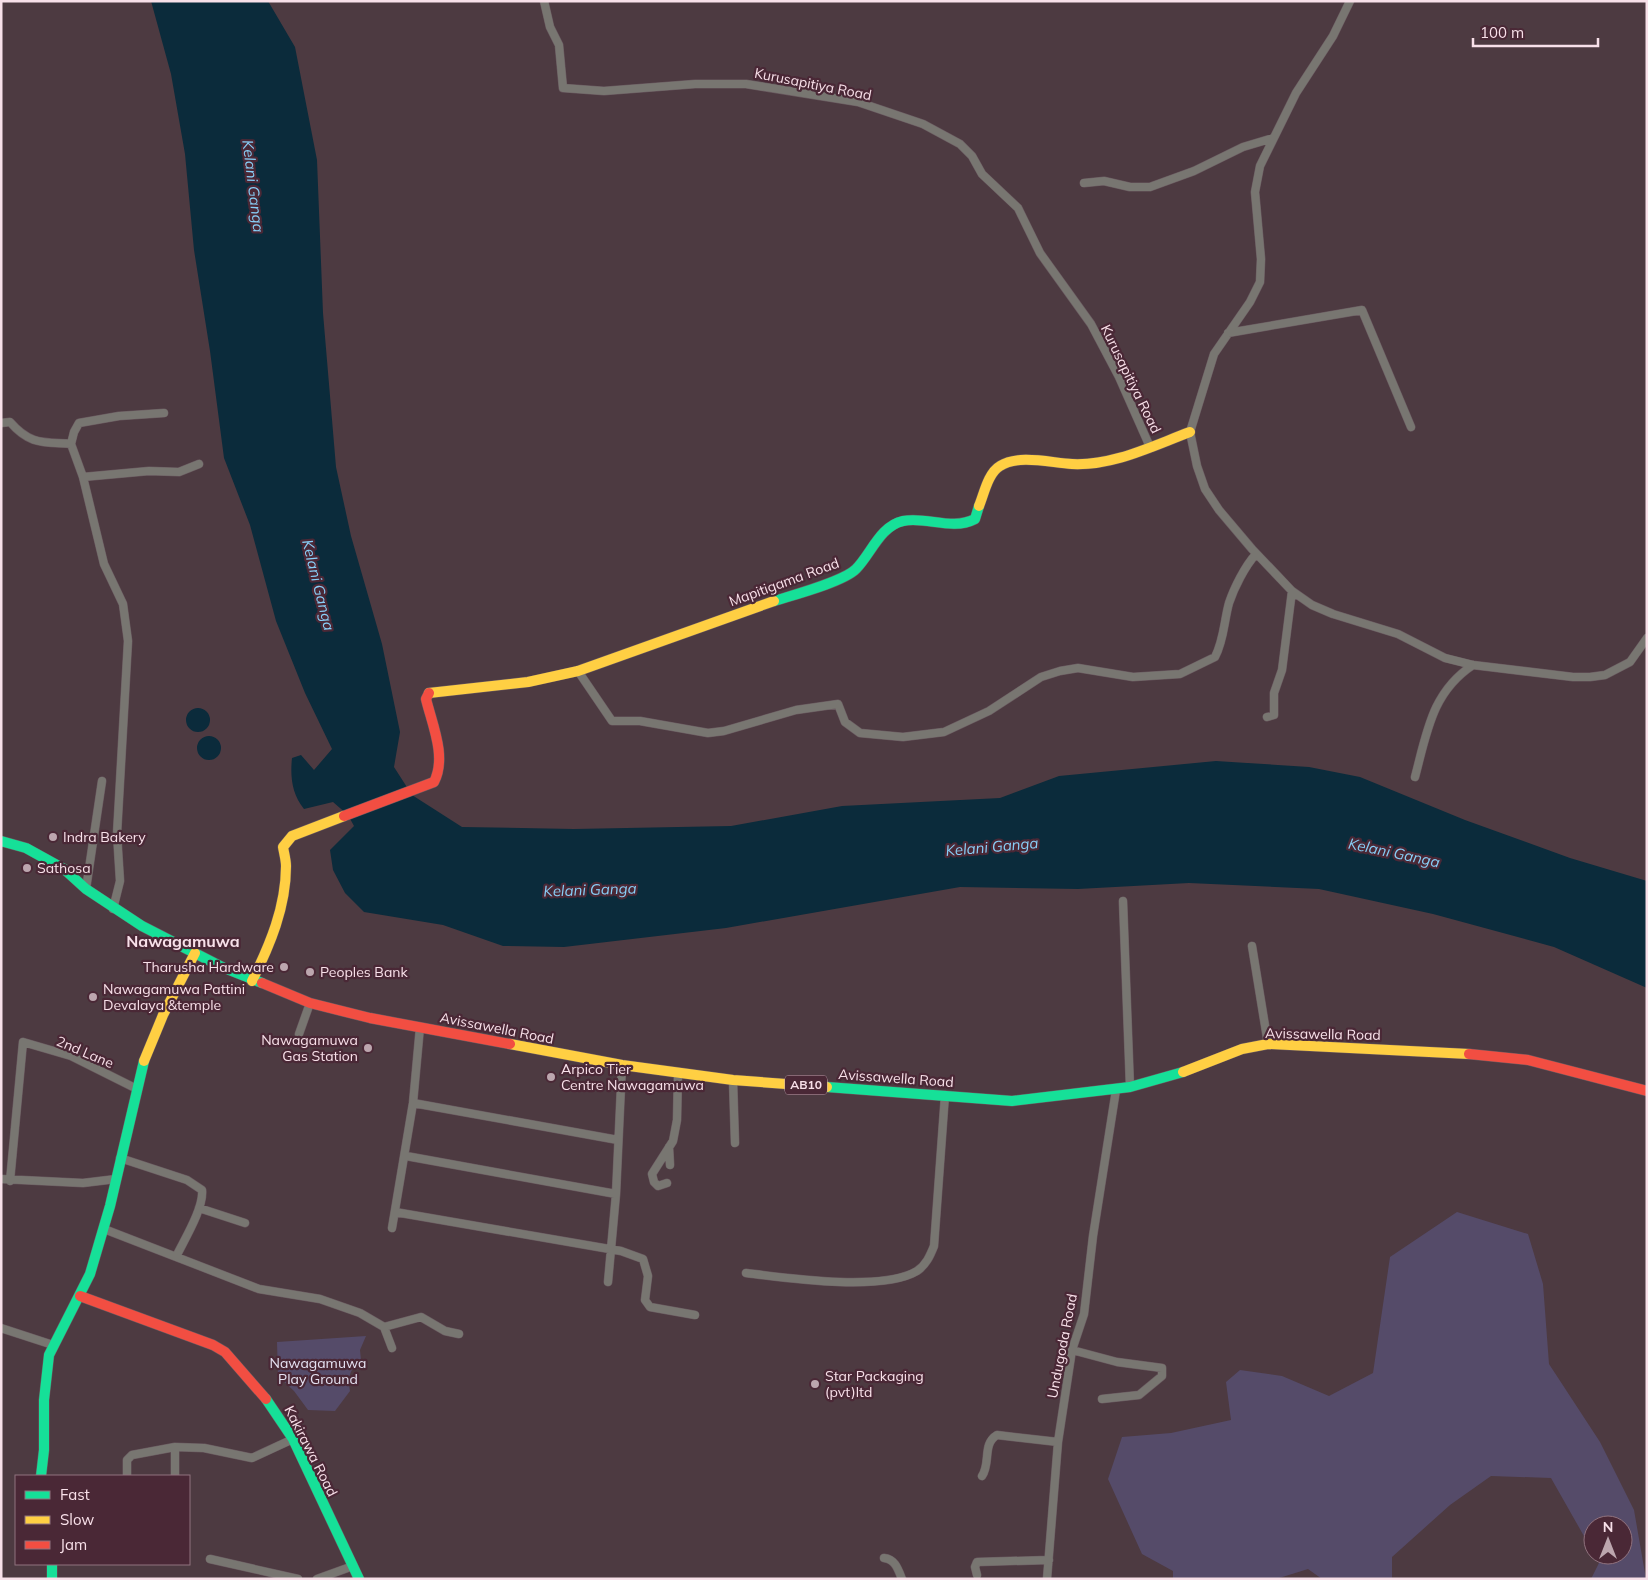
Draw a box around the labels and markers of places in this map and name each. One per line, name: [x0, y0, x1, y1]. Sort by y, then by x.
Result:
place label: Indra Bakery: [63, 828, 146, 846]
marker: Indra Bakery: [47, 831, 59, 843]
place label: Sathosa: [37, 859, 91, 877]
marker: Sathosa: [21, 862, 33, 874]
place label: Tharusha Hardware: [143, 958, 274, 976]
marker: Tharusha Hardware: [278, 961, 290, 973]
place label: Peoples Bank: [320, 963, 408, 981]
marker: Peoples Bank: [304, 966, 316, 978]
place label: Nawagamuwa Pattini Devalaya &temple: [103, 980, 245, 1014]
marker: Nawagamuwa Pattini Devalaya &temple: [87, 991, 99, 1003]
place label: Nawagamuwa Gas Station: [261, 1031, 358, 1065]
marker: Nawagamuwa Gas Station: [362, 1042, 374, 1054]
place label: Arpico Tier Centre Nawagamuwa: [561, 1060, 704, 1094]
marker: Arpico Tier Centre Nawagamuwa: [545, 1071, 557, 1083]
place label: Star Packaging (pvt)ltd: [825, 1367, 924, 1401]
marker: Star Packaging (pvt)ltd: [809, 1378, 821, 1390]

